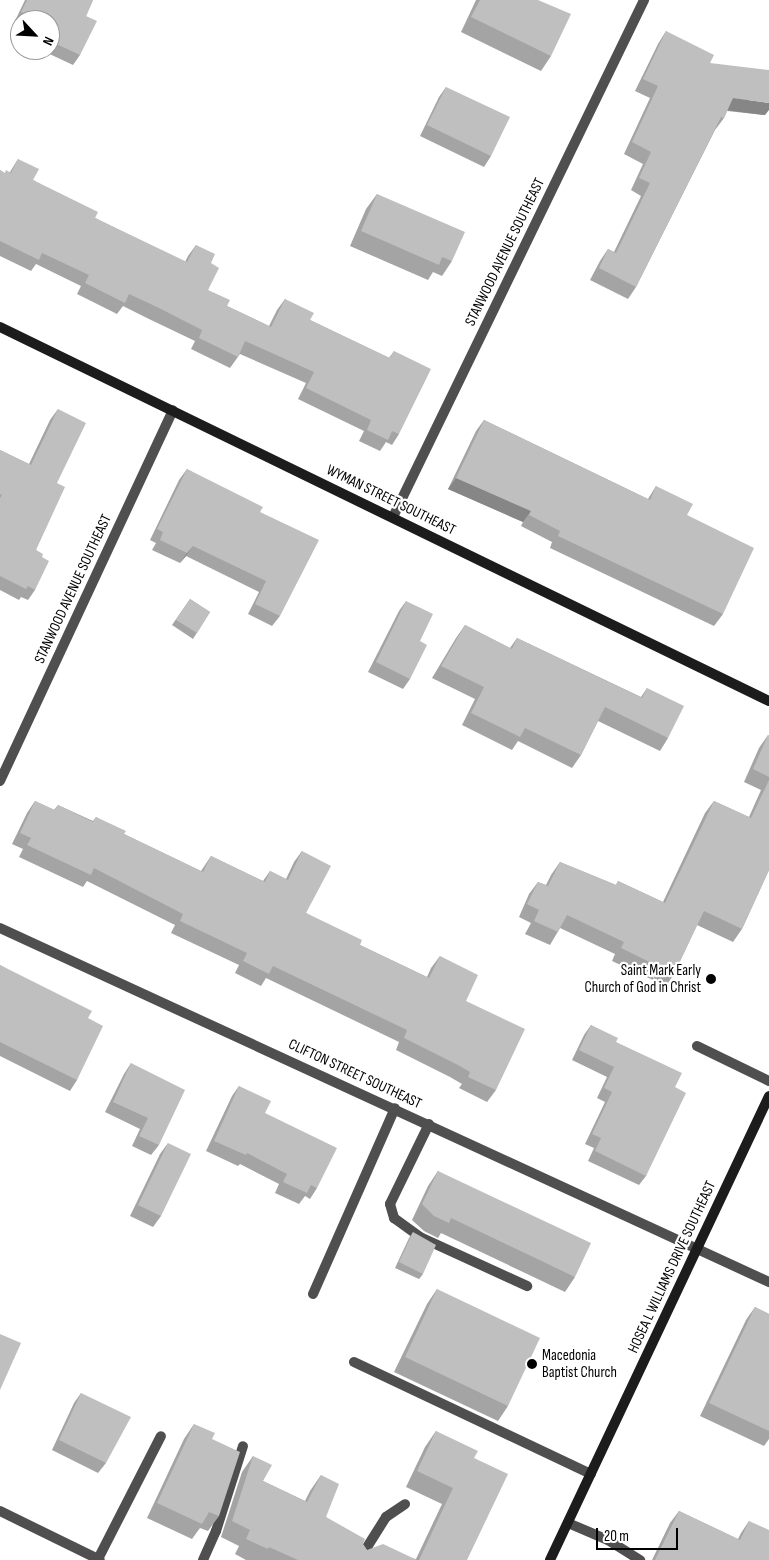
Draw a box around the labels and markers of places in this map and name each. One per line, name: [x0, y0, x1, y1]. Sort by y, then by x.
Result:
place label: Saint Mark Early Church of God in Christ: [585, 961, 701, 996]
marker: Saint Mark Early Church of God in Christ: [705, 973, 717, 985]
place label: Macedonia Baptist Church: [542, 1346, 617, 1381]
marker: Macedonia Baptist Church: [526, 1358, 538, 1370]

